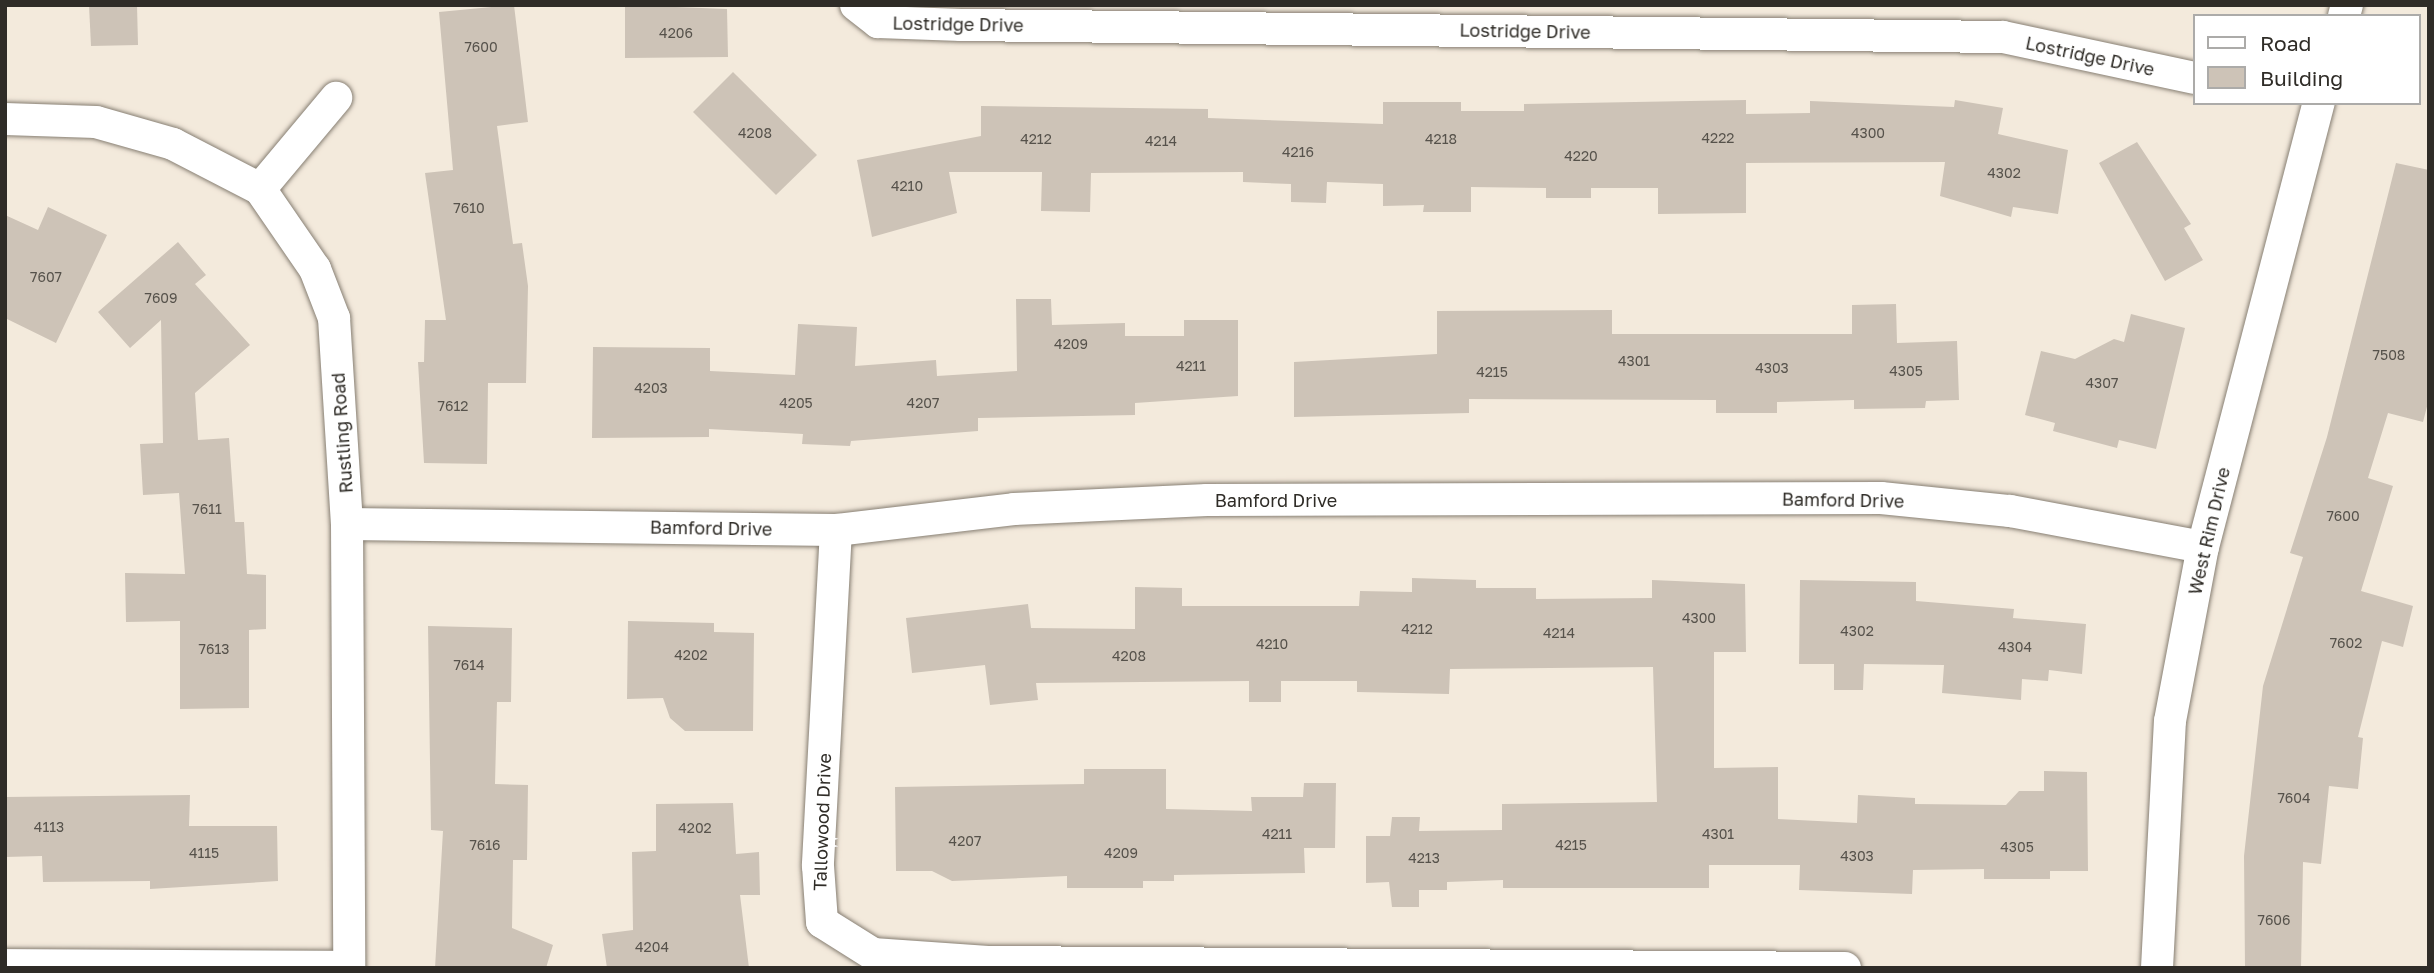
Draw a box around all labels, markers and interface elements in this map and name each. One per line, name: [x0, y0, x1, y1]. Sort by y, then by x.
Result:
street label: Lostridge Drive: [892, 12, 1024, 36]
legend: [2192, 14, 2420, 105]
street label: Lostridge Drive: [1459, 19, 1591, 43]
house number: 4206: [659, 25, 693, 41]
text: Road: [2260, 30, 2311, 56]
street label: Lostridge Drive: [2024, 32, 2156, 80]
house number: 7600: [464, 39, 498, 55]
text: Building: [2260, 65, 2343, 91]
house number: 4208: [738, 125, 772, 141]
house number: 4300: [1851, 125, 1885, 141]
house number: 4222: [1702, 130, 1734, 146]
house number: 4212: [1020, 131, 1052, 147]
house number: 4218: [1425, 131, 1457, 147]
house number: 4214: [1145, 133, 1177, 149]
house number: 4216: [1282, 144, 1314, 160]
house number: 4220: [1564, 148, 1598, 164]
house number: 4302: [1987, 165, 2021, 181]
house number: 4210: [891, 178, 923, 194]
house number: 7610: [453, 200, 485, 216]
house number: 7607: [30, 269, 62, 285]
house number: 7609: [144, 290, 178, 306]
house number: 4209: [1054, 336, 1088, 352]
house number: 7508: [2373, 347, 2405, 363]
house number: 4301: [1618, 353, 1650, 369]
house number: 4211: [1176, 358, 1206, 374]
house number: 4303: [1755, 360, 1789, 376]
house number: 4305: [1889, 363, 1923, 379]
house number: 4215: [1476, 364, 1508, 380]
street label: Rustling Road: [327, 372, 357, 494]
house number: 4307: [2086, 375, 2118, 391]
house number: 4203: [634, 380, 668, 396]
house number: 4205: [779, 395, 813, 411]
house number: 4207: [907, 395, 939, 411]
house number: 7612: [438, 398, 468, 414]
street label: West Rim Drive: [2184, 465, 2234, 597]
street label: Bamford Drive: [1782, 488, 1904, 512]
street label: Bamford Drive: [1215, 489, 1337, 511]
house number: 7611: [192, 501, 222, 517]
house number: 7600: [2326, 508, 2360, 524]
street label: Bamford Drive: [650, 516, 772, 540]
house number: 4300: [1682, 610, 1716, 626]
house number: 4212: [1401, 621, 1433, 637]
house number: 4302: [1840, 623, 1874, 639]
house number: 4214: [1543, 625, 1575, 641]
house number: 7602: [2330, 635, 2362, 651]
house number: 4210: [1256, 636, 1288, 652]
house number: 4304: [1998, 639, 2032, 655]
house number: 7613: [199, 641, 229, 657]
house number: 4202: [674, 647, 708, 663]
house number: 4208: [1112, 648, 1146, 664]
house number: 7614: [453, 657, 485, 673]
street label: Tallowood Drive: [809, 753, 835, 891]
house number: 7604: [2277, 790, 2311, 806]
house number: 4113: [34, 819, 64, 835]
house number: 4202: [678, 820, 712, 836]
house number: 4211: [1262, 826, 1292, 842]
house number: 4301: [1702, 826, 1734, 842]
house number: 4207: [949, 833, 981, 849]
house number: 7616: [469, 837, 501, 853]
house number: 4215: [1555, 837, 1587, 853]
house number: 4305: [2000, 839, 2034, 855]
house number: 4115: [189, 845, 219, 861]
house number: 4209: [1104, 845, 1138, 861]
house number: 4303: [1840, 848, 1874, 864]
house number: 4213: [1408, 850, 1440, 866]
house number: 7606: [2257, 912, 2291, 928]
house number: 4204: [635, 939, 669, 955]

